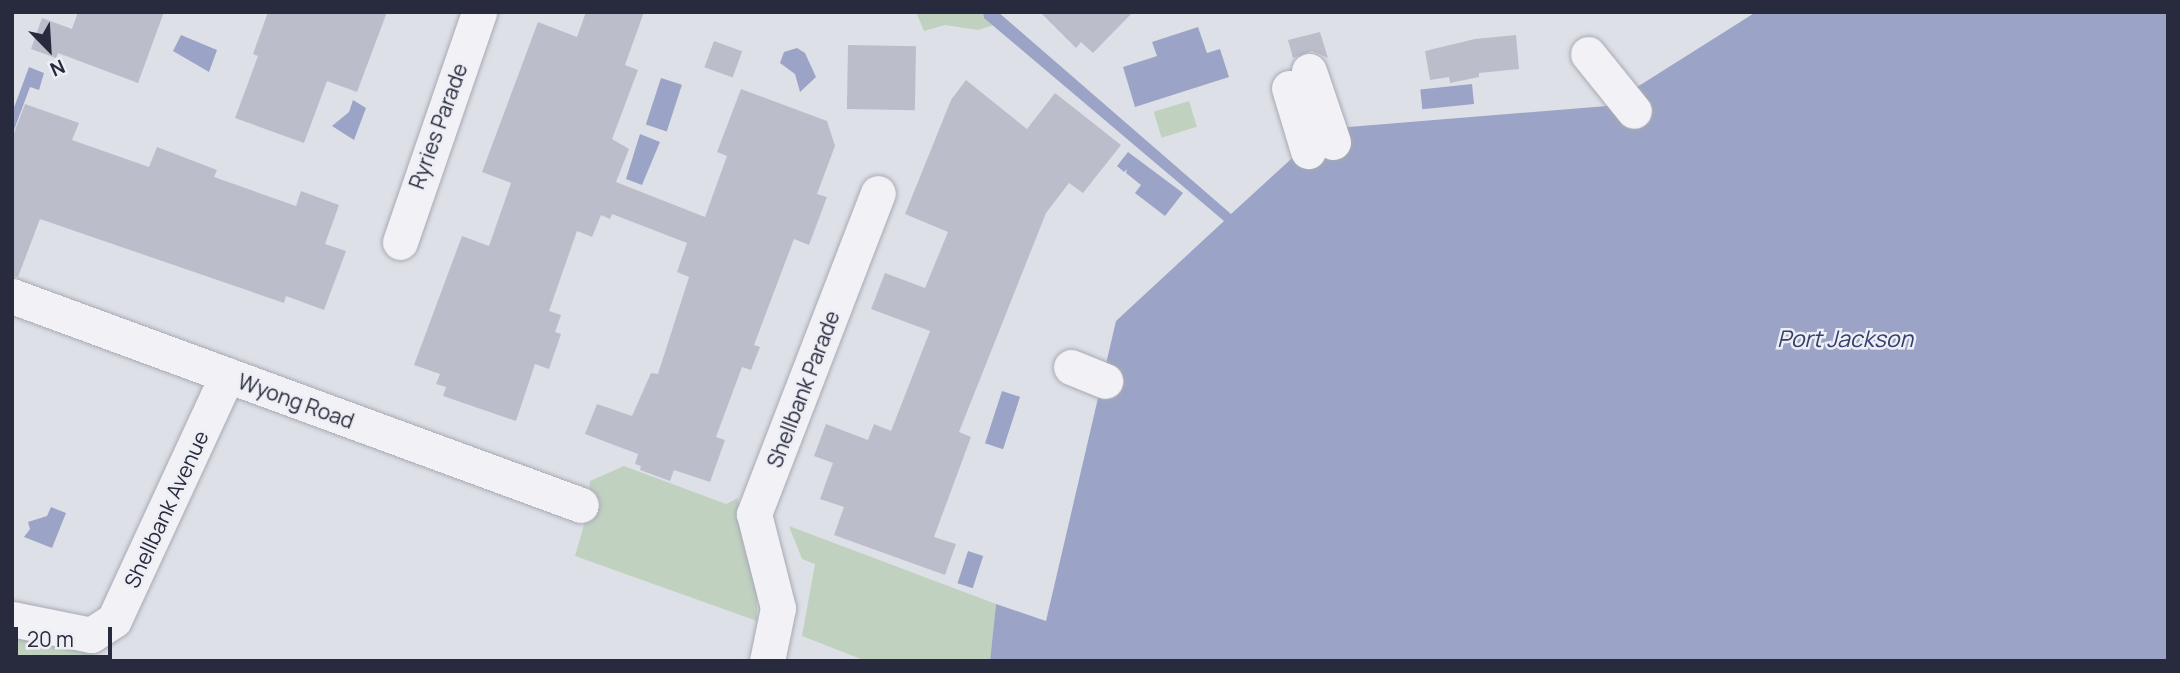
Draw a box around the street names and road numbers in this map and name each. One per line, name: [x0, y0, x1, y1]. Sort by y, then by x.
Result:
street label: Ryries Parade: [404, 60, 472, 192]
street label: Shellbank Parade: [761, 307, 845, 471]
street label: Wyong Road: [235, 368, 357, 434]
street label: Shellbank Avenue: [119, 426, 213, 592]

